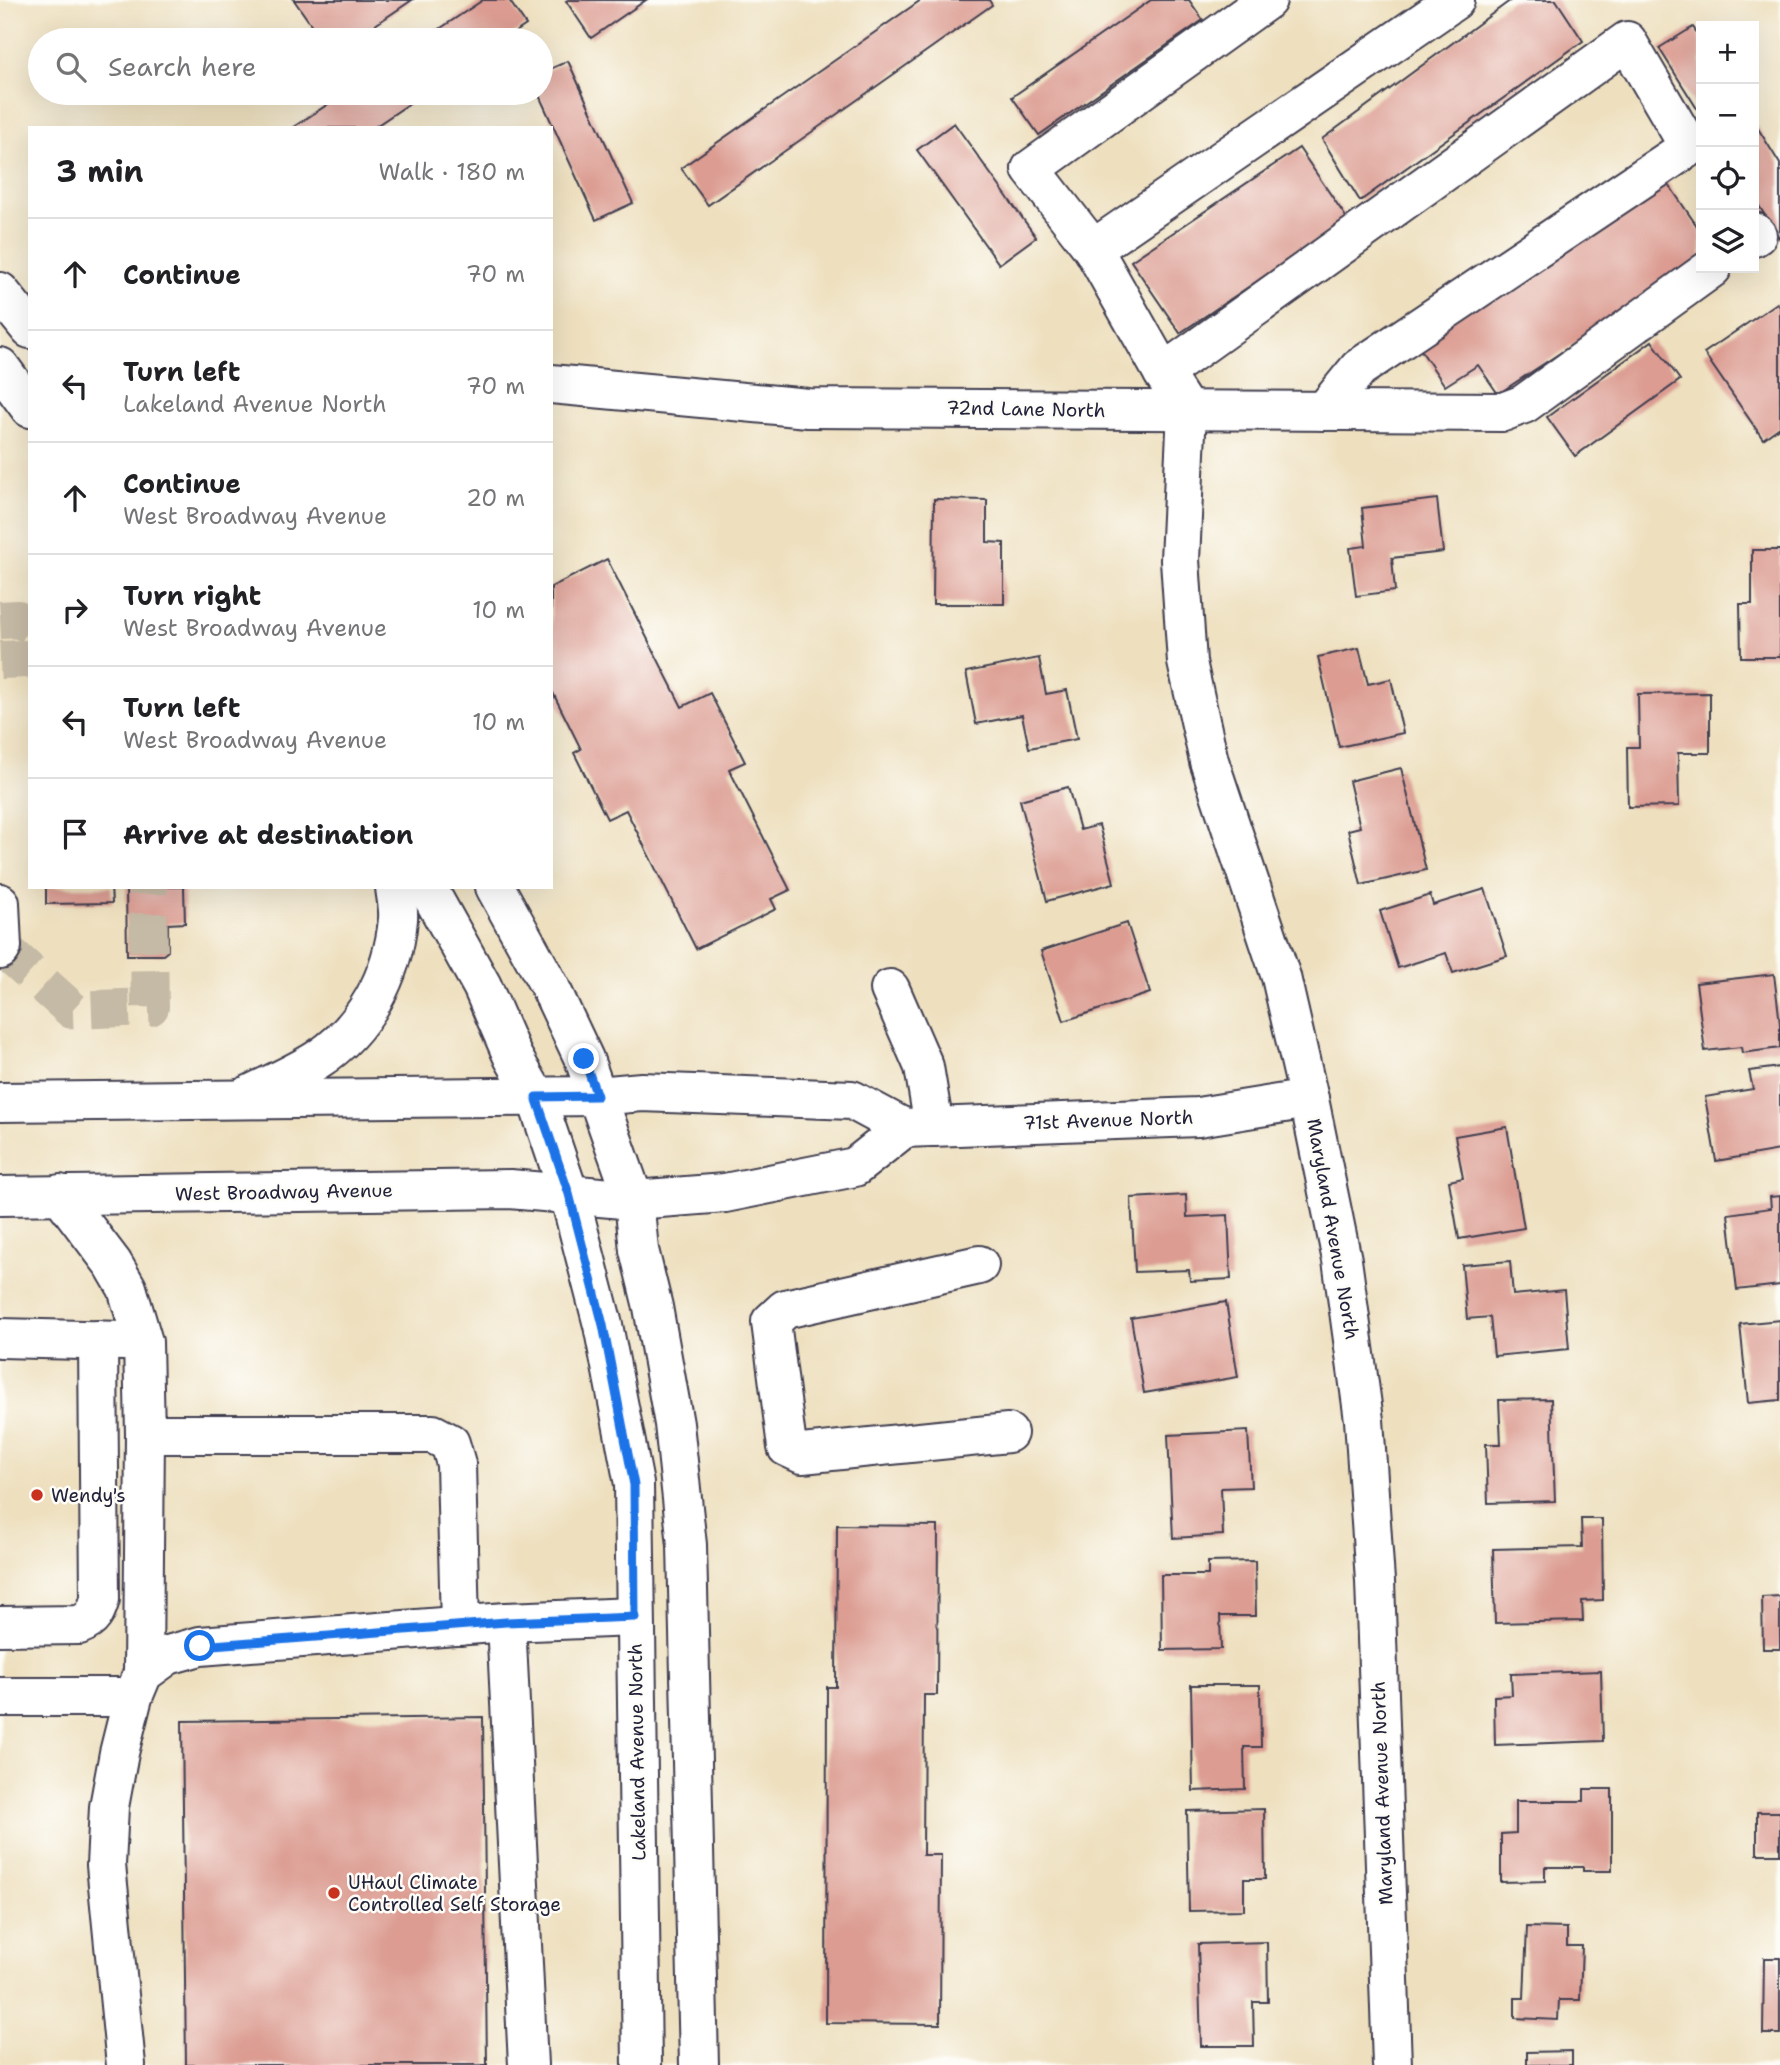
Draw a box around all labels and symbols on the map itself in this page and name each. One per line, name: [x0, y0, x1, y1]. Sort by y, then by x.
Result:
street label: 72nd Lane North: [946, 395, 1106, 423]
route end: [568, 1043, 599, 1074]
street label: 71st Avenue North: [1022, 1105, 1194, 1135]
street label: Maryland Avenue North: [1301, 1117, 1365, 1341]
street label: West Broadway Avenue: [175, 1178, 393, 1206]
place label: Wendy's: [51, 1483, 126, 1508]
marker: Wendy's: [29, 1487, 45, 1503]
route start: [184, 1630, 215, 1661]
street label: Lakeland Avenue North: [623, 1643, 651, 1861]
street label: Maryland Avenue North: [1366, 1681, 1398, 1905]
place label: UHaul Climate Controlled Self Storage: [348, 1870, 561, 1917]
marker: UHaul Climate Controlled Self Storage: [326, 1885, 342, 1901]

